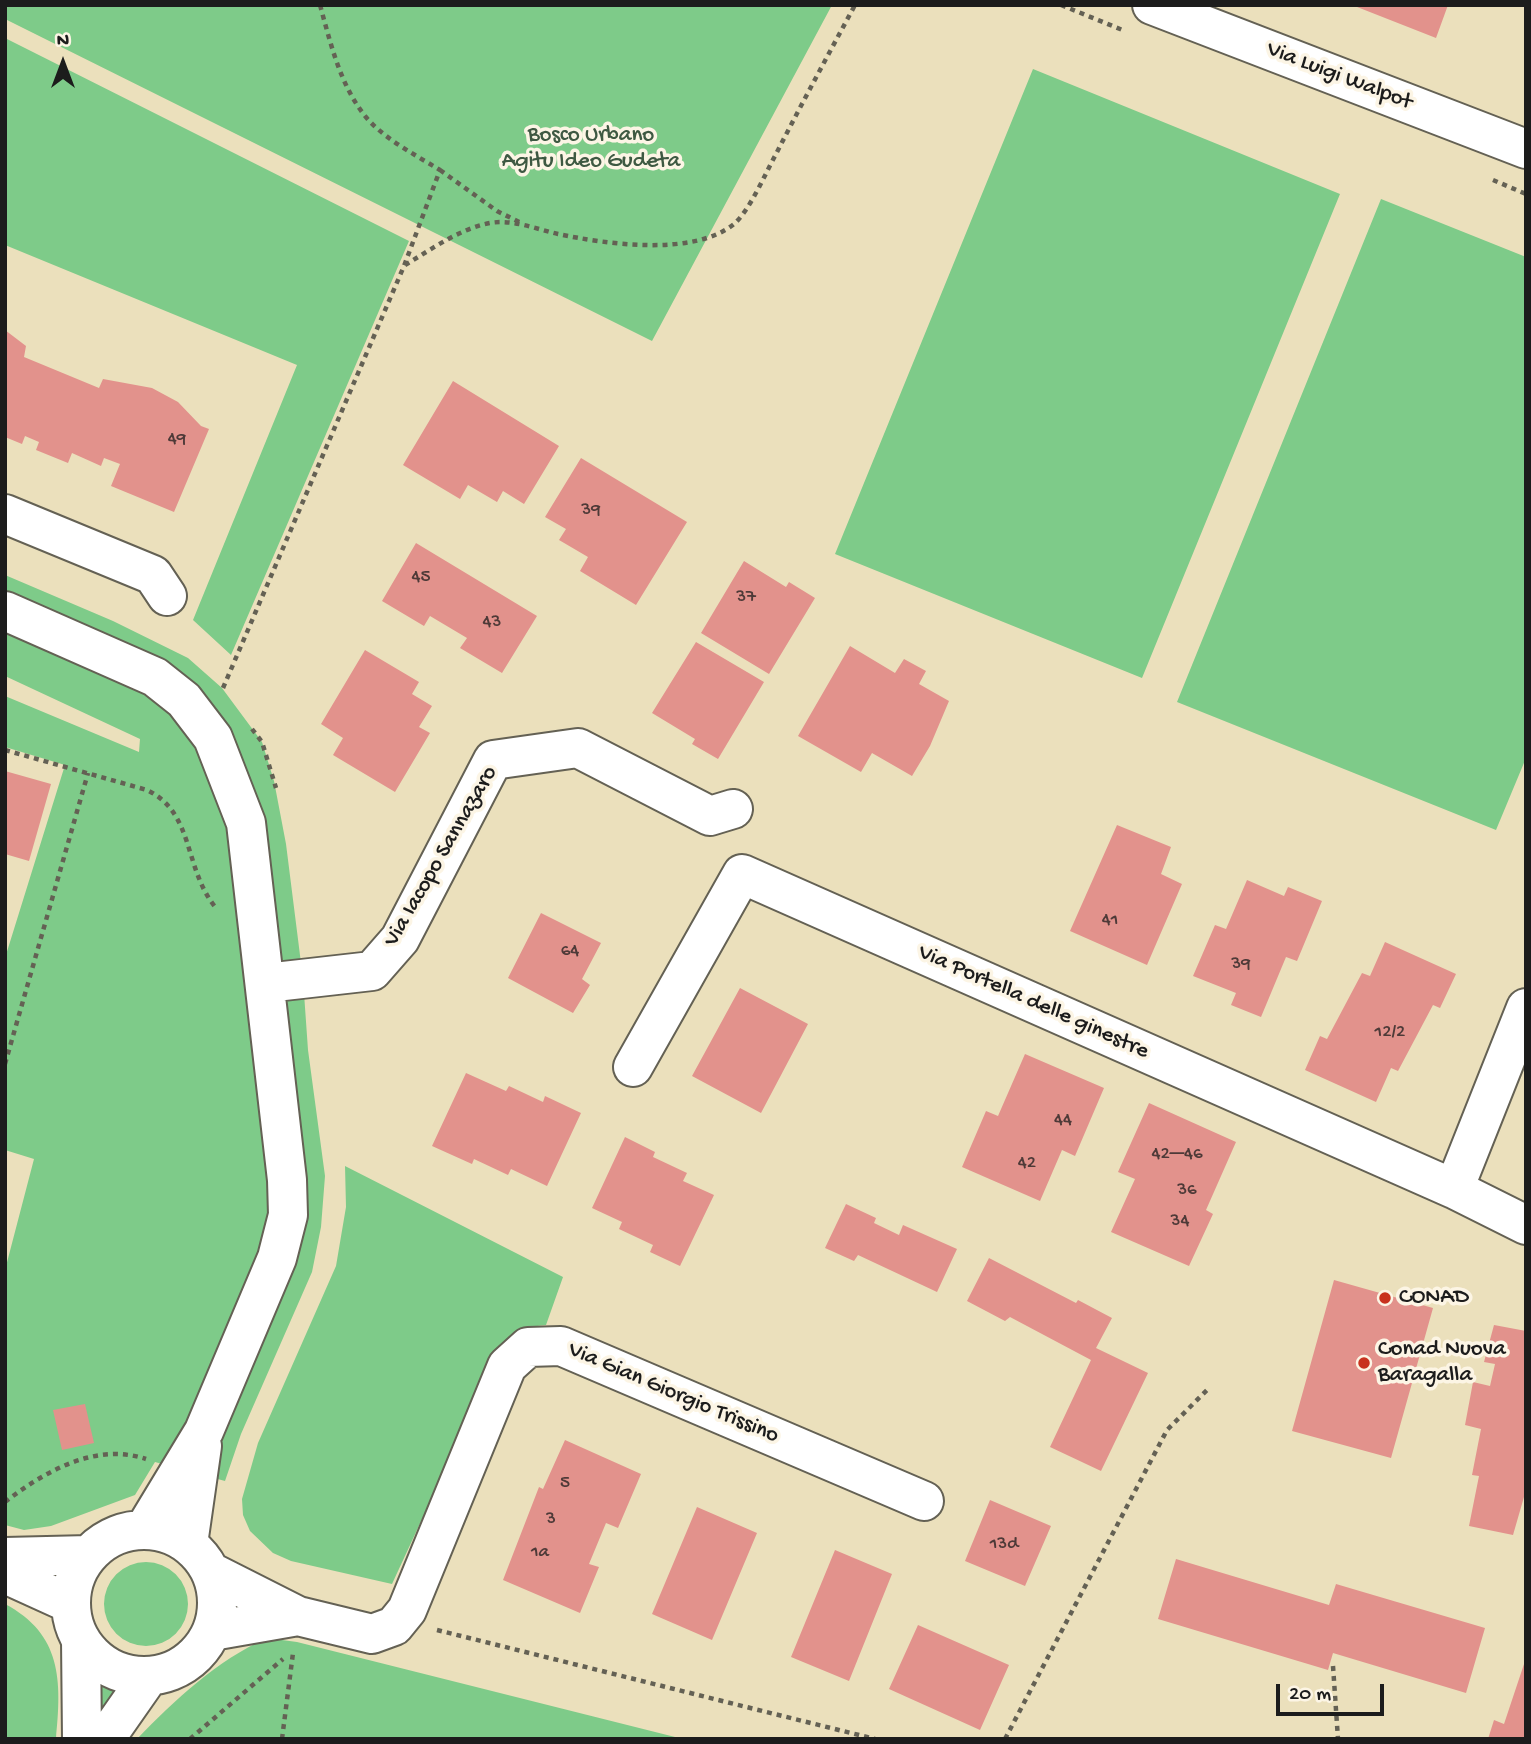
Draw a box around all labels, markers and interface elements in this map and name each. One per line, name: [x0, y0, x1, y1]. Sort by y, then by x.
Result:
north arrow: [28, 28, 98, 98]
text: N: [57, 30, 69, 53]
street label: Via Luigi Walpot: [1262, 37, 1416, 117]
park label: Bosco Urbano Agitu Ideo Gudeta: [502, 122, 680, 176]
house number: 49: [168, 429, 186, 451]
house number: 39: [581, 500, 601, 522]
house number: 45: [412, 567, 430, 589]
house number: 37: [736, 587, 756, 609]
house number: 43: [483, 612, 501, 634]
street label: Via Iacopo Sannazaro: [379, 762, 505, 952]
house number: 41: [1102, 910, 1118, 932]
street label: Via Portella delle ginestre: [913, 940, 1153, 1066]
house number: 64: [561, 941, 579, 963]
house number: 39: [1231, 954, 1251, 976]
house number: 12/2: [1375, 1022, 1405, 1044]
house number: 44: [1054, 1110, 1072, 1132]
house number: 42—46: [1151, 1144, 1203, 1166]
house number: 42: [1018, 1153, 1036, 1175]
house number: 36: [1177, 1180, 1197, 1202]
house number: 34: [1171, 1211, 1189, 1233]
place label: CONAD: [1399, 1284, 1469, 1312]
marker: CONAD: [1377, 1290, 1393, 1306]
place label: Conad Nuova Baragalla: [1378, 1336, 1506, 1390]
street label: Via Gian Giorgio Trissino: [563, 1337, 783, 1451]
marker: Conad Nuova Baragalla: [1356, 1355, 1372, 1371]
house number: 5: [560, 1473, 570, 1495]
house number: 3: [546, 1509, 556, 1531]
house number: 13d: [990, 1534, 1018, 1556]
house number: 1a: [531, 1542, 549, 1564]
scale bar: [1279, 1670, 1388, 1714]
text: 20 m: [1289, 1683, 1331, 1708]

